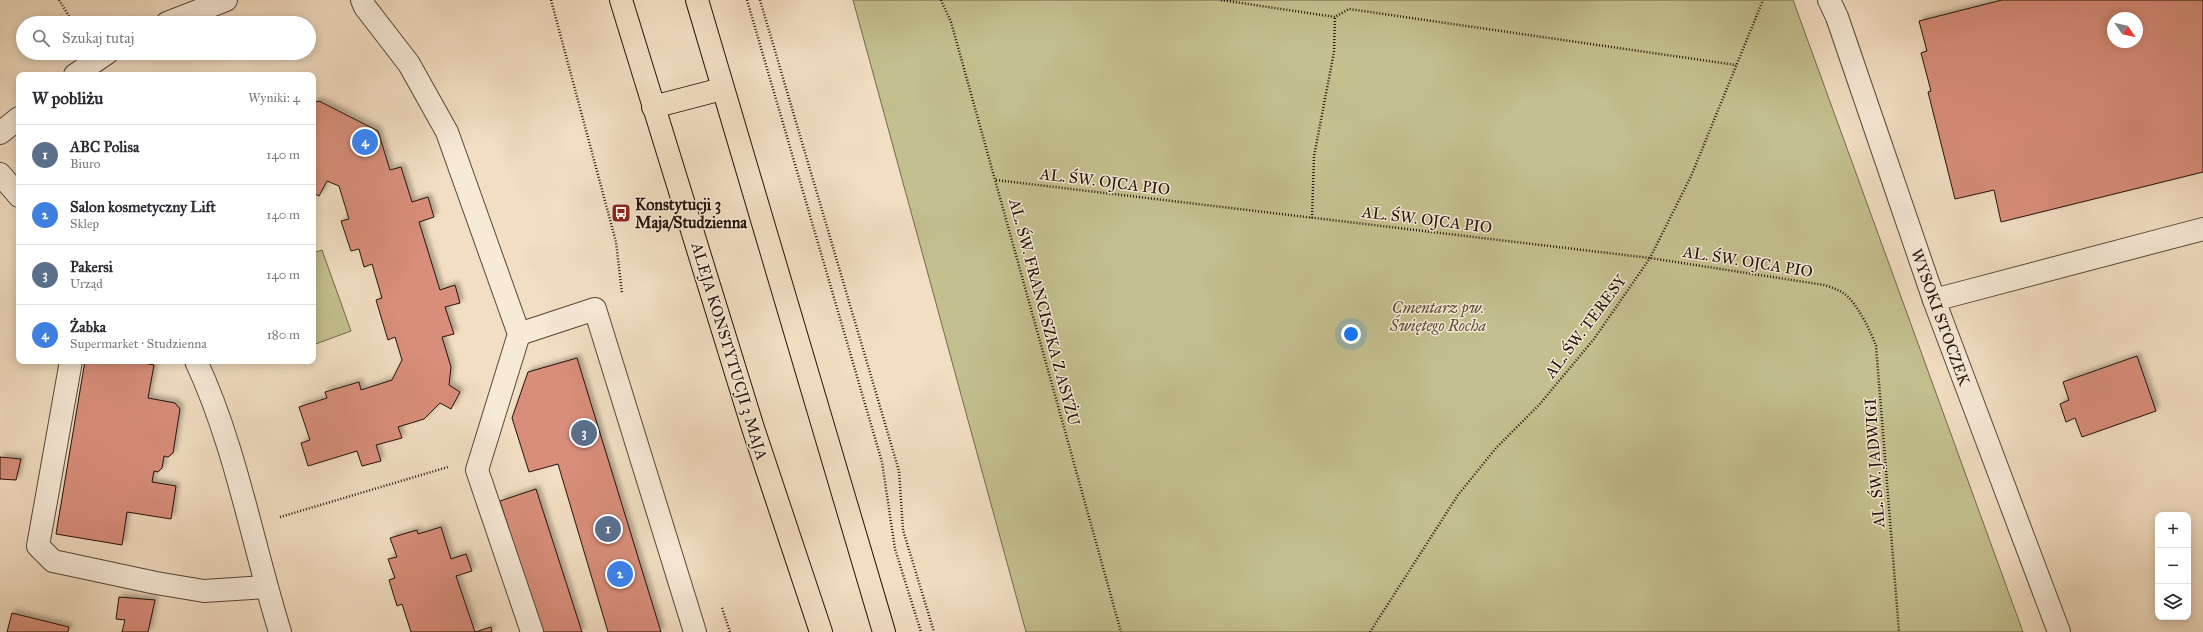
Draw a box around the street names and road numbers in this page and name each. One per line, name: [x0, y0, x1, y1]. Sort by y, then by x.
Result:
street label: AL. ŚW. OJCA PIO: [1038, 162, 1171, 200]
street label: AL. ŚW. FRANCISZKA Z ASYŻU: [1005, 195, 1086, 428]
street label: AL. ŚW. OJCA PIO: [1360, 200, 1493, 238]
street label: ALEJA KONSTYTUCJI 3 MAJA: [686, 239, 772, 463]
street label: AL. ŚW. OJCA PIO: [1681, 240, 1814, 282]
street label: WYSOKI STOCZEK: [1907, 246, 1974, 389]
street label: AL. ŚW. TERESY: [1538, 269, 1631, 382]
street label: AL. ŚW. JADWIGI: [1858, 397, 1890, 529]

